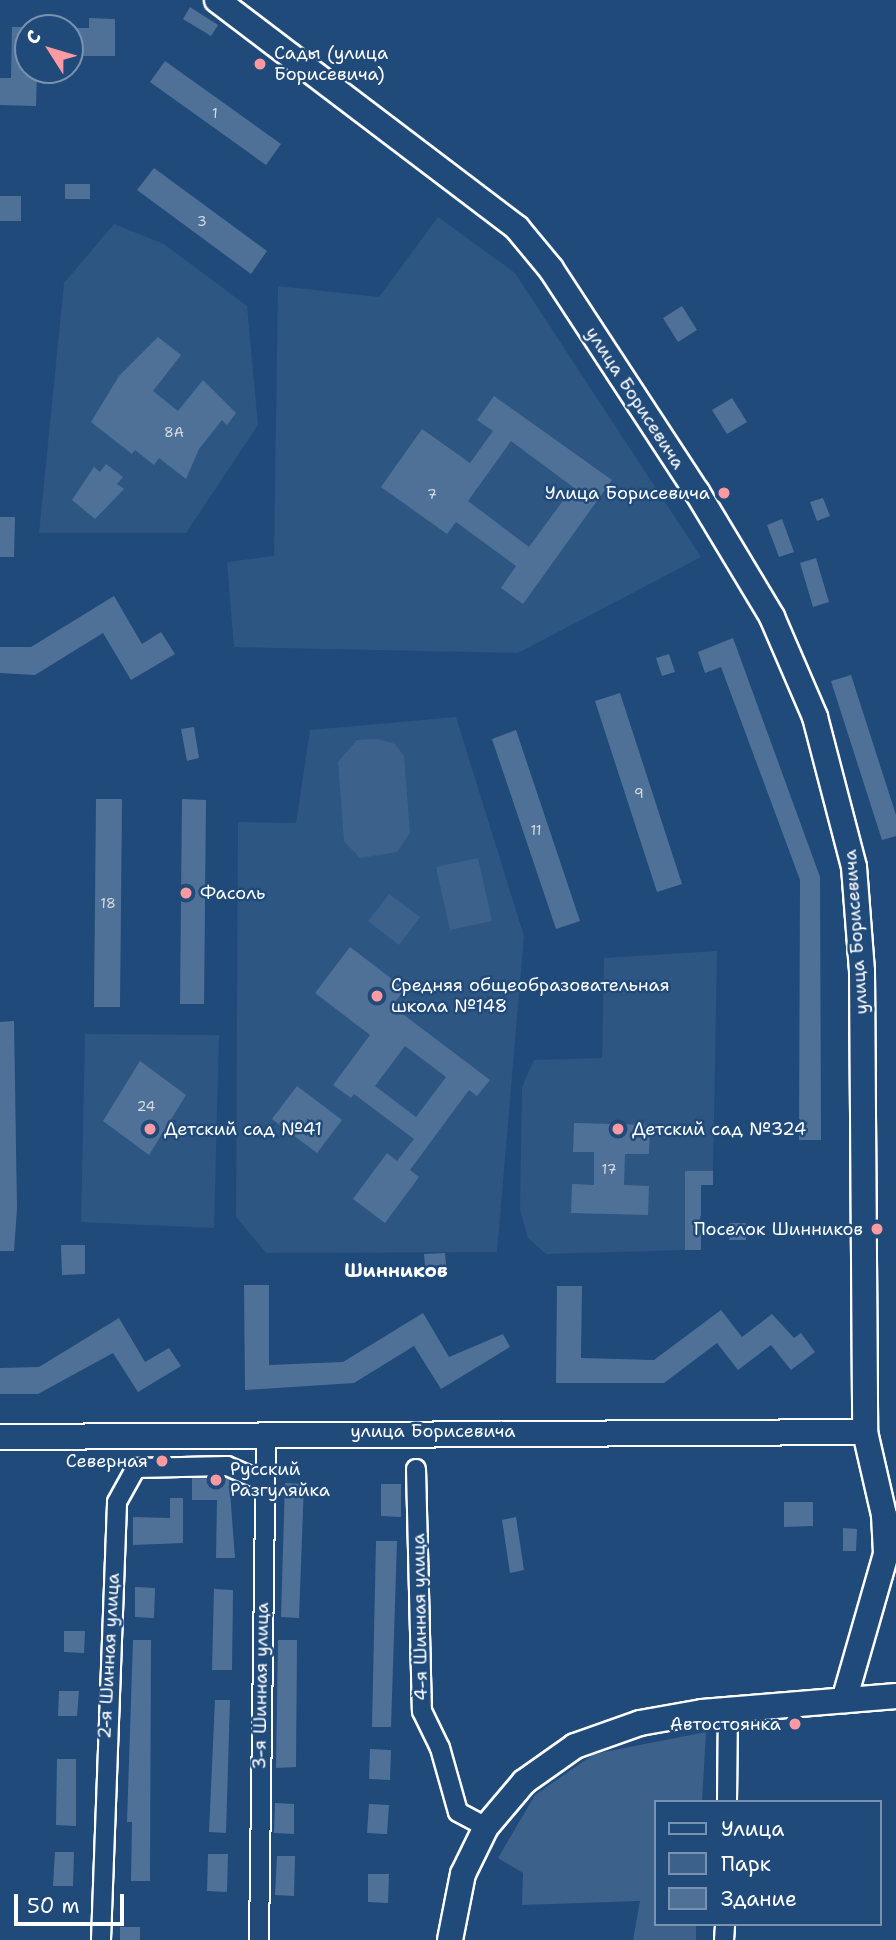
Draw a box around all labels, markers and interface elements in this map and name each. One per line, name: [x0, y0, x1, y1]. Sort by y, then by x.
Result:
north arrow: [14, 14, 84, 84]
text: С: [20, 25, 47, 49]
place label: Сады (улица Борисевича): [274, 43, 388, 86]
marker: Сады (улица Борисевича): [252, 56, 268, 72]
house number: 1: [212, 105, 218, 121]
house number: 3: [197, 213, 207, 229]
street label: улица Борисевича: [581, 323, 689, 473]
house number: 8А: [164, 424, 184, 440]
place label: Улица Борисевича: [545, 482, 710, 504]
marker: Улица Борисевича: [716, 485, 732, 501]
house number: 7: [427, 486, 437, 502]
house number: 9: [634, 785, 644, 801]
house number: 11: [530, 822, 542, 838]
street label: улица Борисевича: [839, 849, 873, 1015]
place label: Фасоль: [200, 882, 265, 904]
marker: Фасоль: [178, 885, 194, 901]
house number: 18: [100, 895, 116, 911]
place label: Средняя общеобразовательная школа №148: [391, 975, 670, 1018]
marker: Средняя общеобразовательная школа №148: [369, 988, 385, 1004]
house number: 24: [137, 1098, 155, 1114]
place label: Детский сад №41: [164, 1118, 322, 1140]
place label: Детский сад №324: [632, 1118, 806, 1140]
marker: Детский сад №41: [142, 1121, 158, 1137]
marker: Детский сад №324: [610, 1121, 626, 1137]
house number: 17: [602, 1161, 616, 1177]
place label: Поселок Шинников: [694, 1218, 863, 1240]
marker: Поселок Шинников: [869, 1221, 885, 1237]
district label: Шинников: [344, 1260, 448, 1282]
street label: улица Борисевича: [350, 1420, 516, 1442]
place label: Северная: [66, 1450, 148, 1472]
marker: Северная: [154, 1453, 170, 1469]
place label: Русский Разгуляйка: [230, 1459, 330, 1502]
marker: Русский Разгуляйка: [208, 1472, 224, 1488]
street label: 4-я Шинная улица: [408, 1533, 432, 1701]
street label: 2-я Шинная улица: [94, 1572, 124, 1740]
street label: 3-я Шинная улица: [249, 1602, 273, 1770]
place label: Автостоянка: [670, 1713, 781, 1735]
marker: Автостоянка: [787, 1716, 803, 1732]
legend: [654, 1800, 882, 1926]
text: Улица: [721, 1815, 784, 1843]
text: Парк: [721, 1850, 771, 1878]
scale bar: [18, 1881, 128, 1925]
text: Здание: [721, 1885, 797, 1913]
text: 50 m: [27, 1892, 80, 1920]

